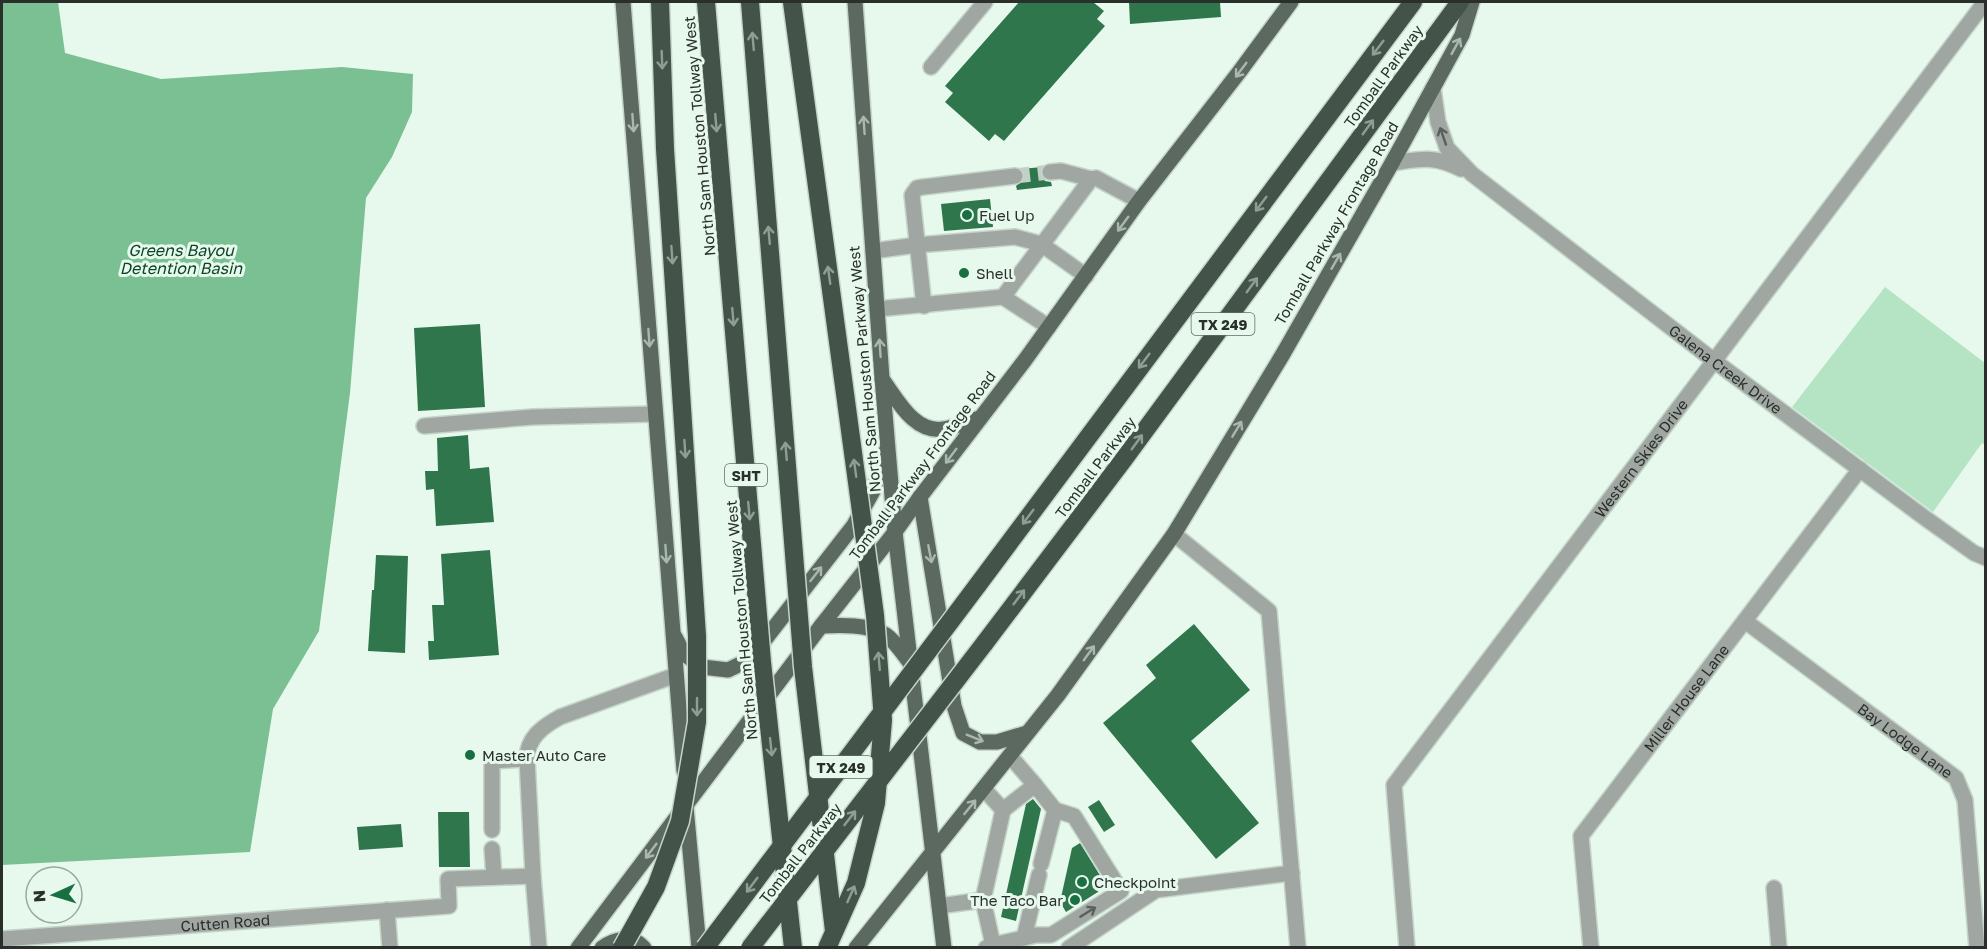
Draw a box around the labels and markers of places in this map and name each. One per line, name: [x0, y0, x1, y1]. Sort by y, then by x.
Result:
place label: Fuel Up: [979, 206, 1034, 224]
marker: Fuel Up: [960, 208, 974, 222]
place label: Shell: [976, 264, 1013, 282]
marker: Shell: [957, 266, 971, 280]
place label: Master Auto Care: [482, 746, 607, 764]
marker: Master Auto Care: [463, 748, 477, 762]
place label: Checkpoint: [1094, 873, 1176, 891]
marker: Checkpoint: [1075, 875, 1089, 889]
place label: The Taco Bar: [970, 891, 1063, 909]
marker: The Taco Bar: [1068, 893, 1082, 907]

